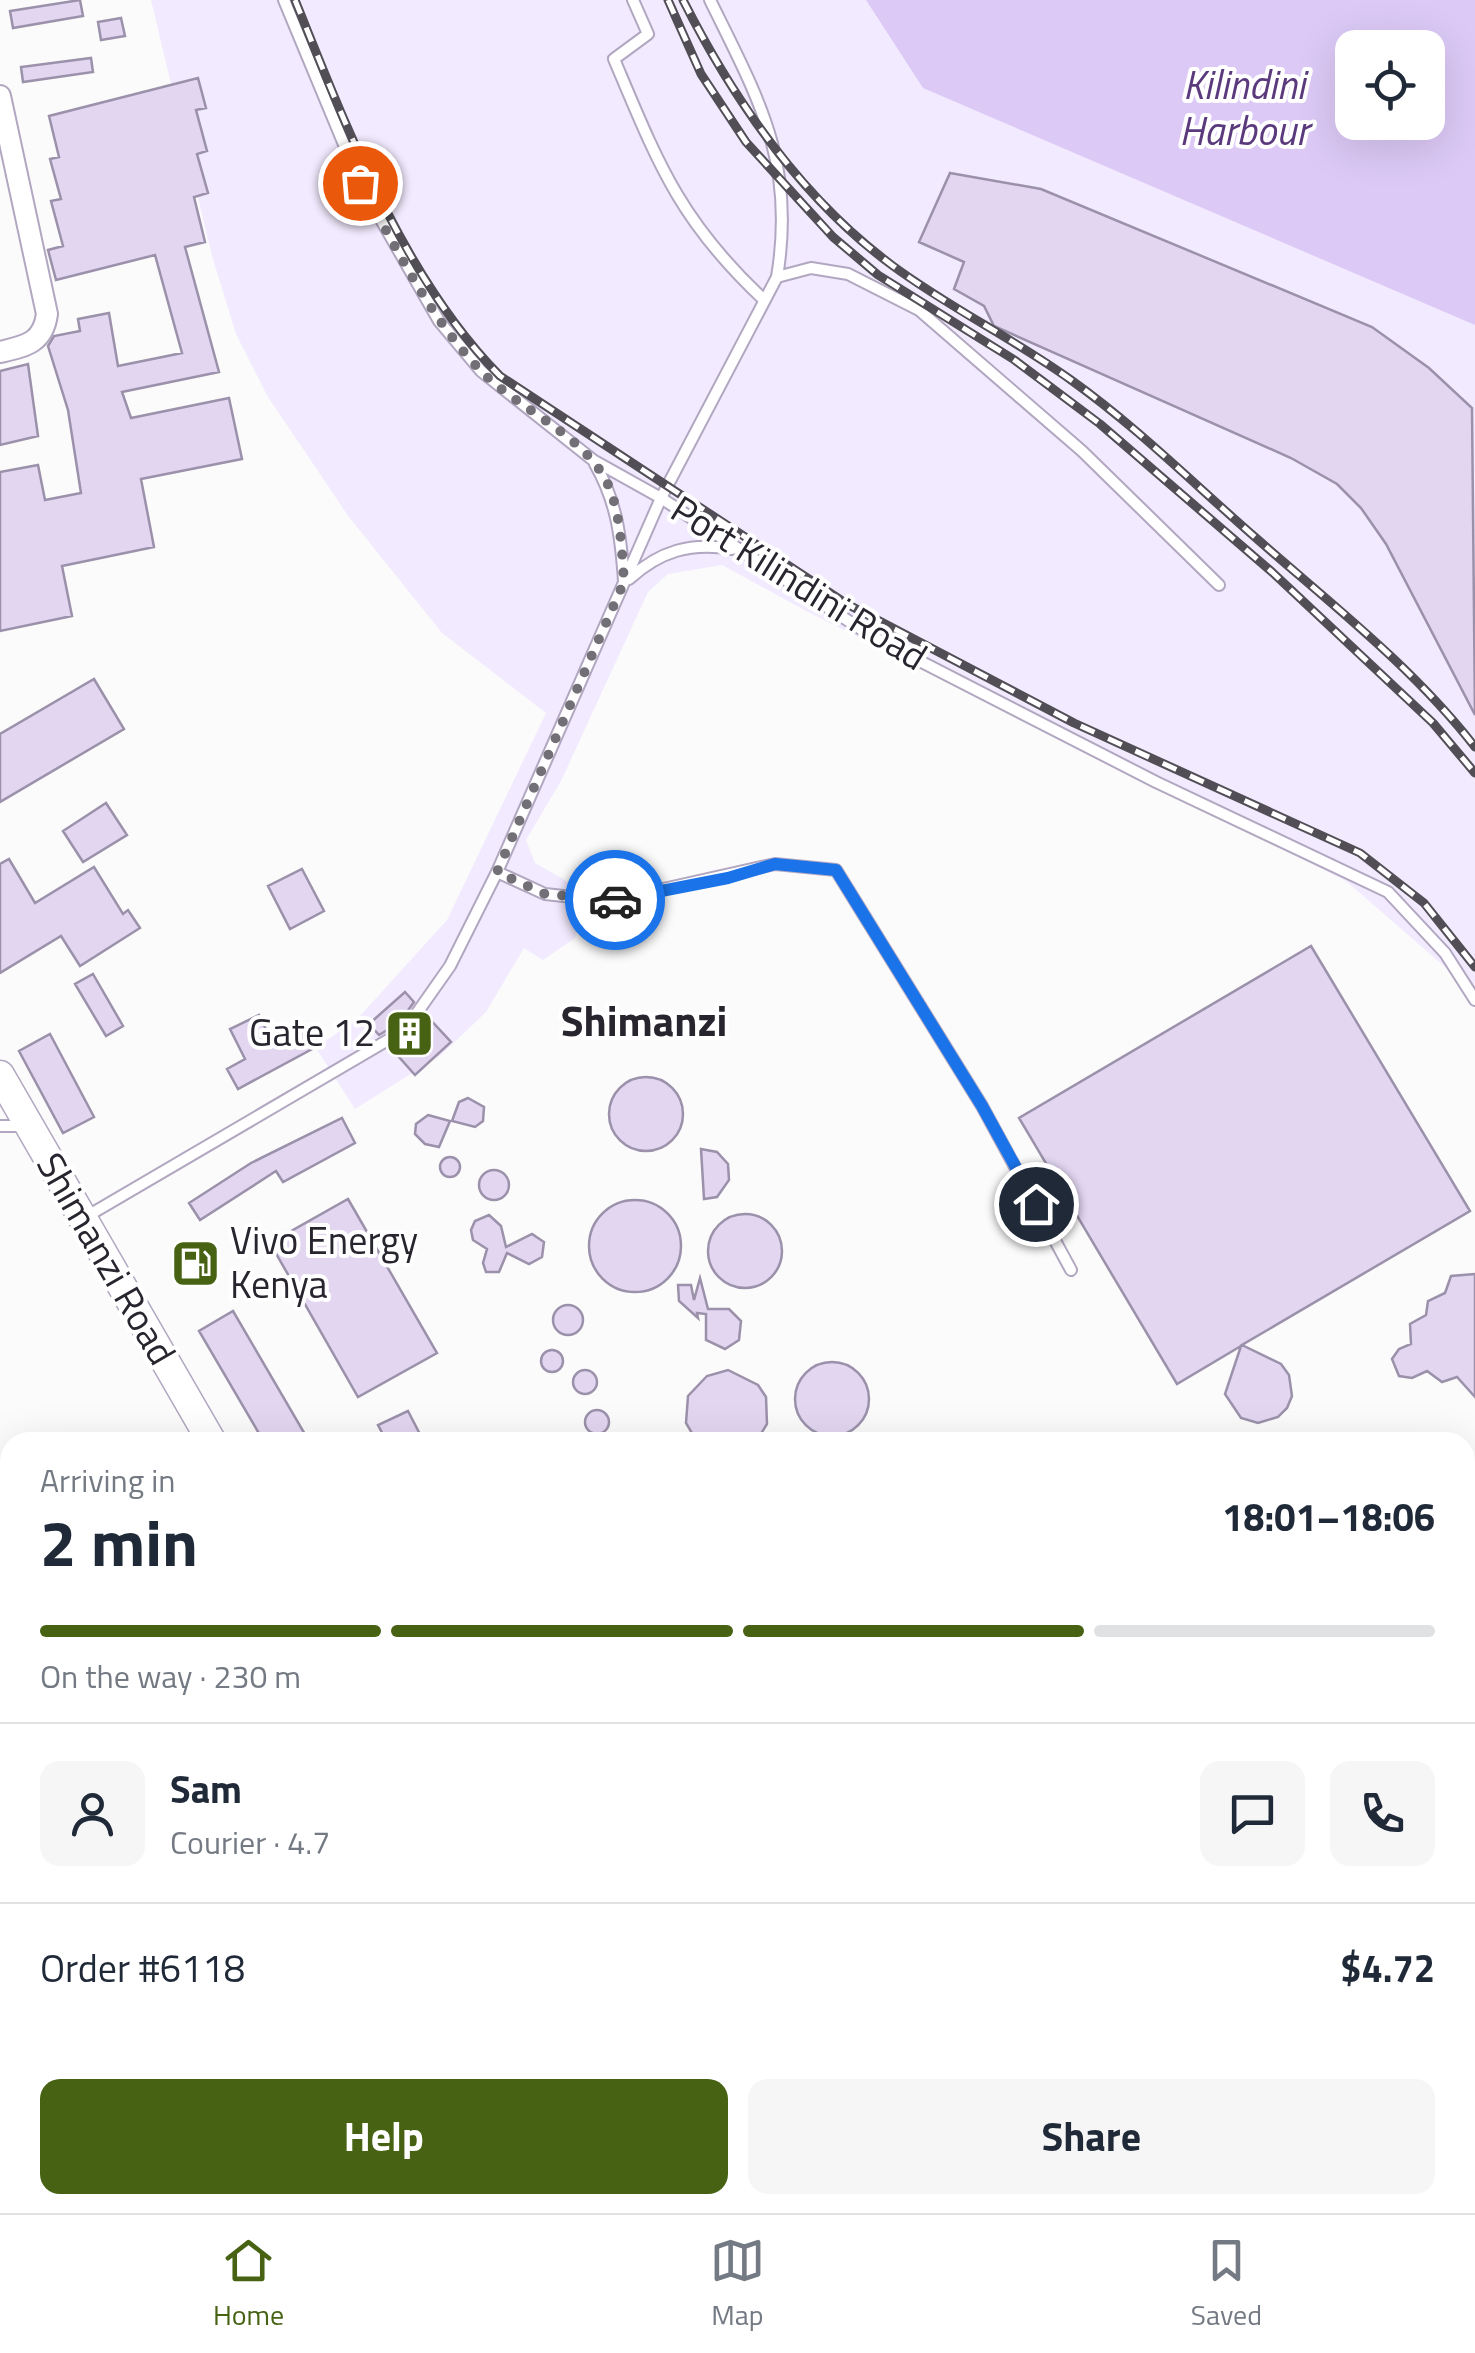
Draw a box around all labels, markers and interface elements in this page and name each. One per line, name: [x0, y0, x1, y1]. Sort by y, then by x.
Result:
map controls: [1335, 30, 1445, 140]
button: locate: [1335, 30, 1445, 140]
water label: Kilindini Harbour: [1179, 54, 1313, 161]
pin: [318, 141, 403, 226]
icon: bag: [333, 156, 388, 211]
street label: Port Kilindini Road: [660, 480, 939, 684]
courier: [565, 850, 665, 950]
icon: car: [588, 873, 643, 928]
district label: Shimanzi: [561, 988, 727, 1052]
place label: Gate 12: [249, 1003, 375, 1061]
building icon: Gate 12: [384, 1007, 436, 1059]
street label: Shimanzi Road: [23, 1141, 191, 1376]
pin: [994, 1162, 1079, 1247]
icon: home: [1009, 1177, 1064, 1232]
place label: Vivo Energy Kenya: [230, 1211, 418, 1313]
fuel station icon: Vivo Energy Kenya: [169, 1237, 221, 1289]
text: Arriving in: [40, 1456, 176, 1504]
text: 18:01–18:06: [1222, 1488, 1435, 1546]
text: 2 min: [40, 1492, 198, 1591]
text: On the way · 230 m: [40, 1652, 301, 1700]
text: Sam: [170, 1760, 242, 1818]
button: person: [40, 1761, 145, 1866]
button: chat: [1200, 1761, 1305, 1866]
button: phone: [1330, 1761, 1435, 1866]
text: Courier · 4.7: [170, 1818, 330, 1866]
text: Order #6118: [40, 1939, 245, 1997]
text: $4.72: [1340, 1939, 1435, 1997]
button: Help: [40, 2079, 728, 2194]
button: Share: [748, 2079, 1435, 2194]
tab: Home: [213, 2233, 284, 2336]
tab: Map: [710, 2233, 765, 2336]
tab: Saved: [1191, 2233, 1262, 2336]

